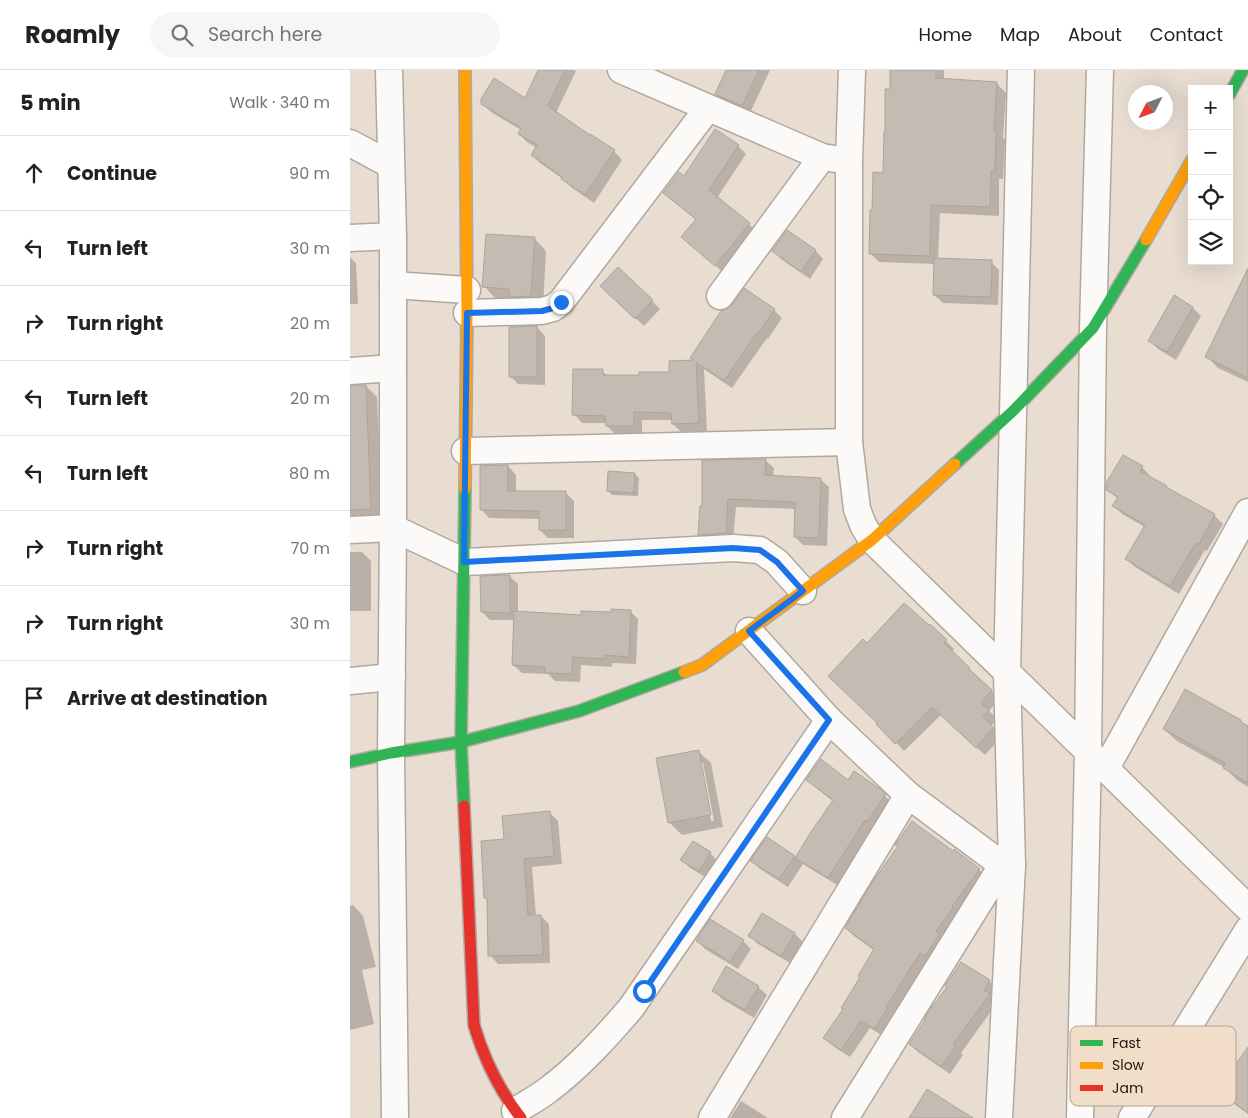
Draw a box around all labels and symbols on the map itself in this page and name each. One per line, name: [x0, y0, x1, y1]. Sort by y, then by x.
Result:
north arrow: [1128, 85, 1173, 130]
route end: [550, 291, 573, 314]
route start: [633, 980, 656, 1003]
legend: [1070, 1026, 1236, 1106]
text: Fast: [1112, 1033, 1141, 1053]
text: Slow: [1112, 1055, 1145, 1075]
text: Jam: [1112, 1078, 1143, 1098]

